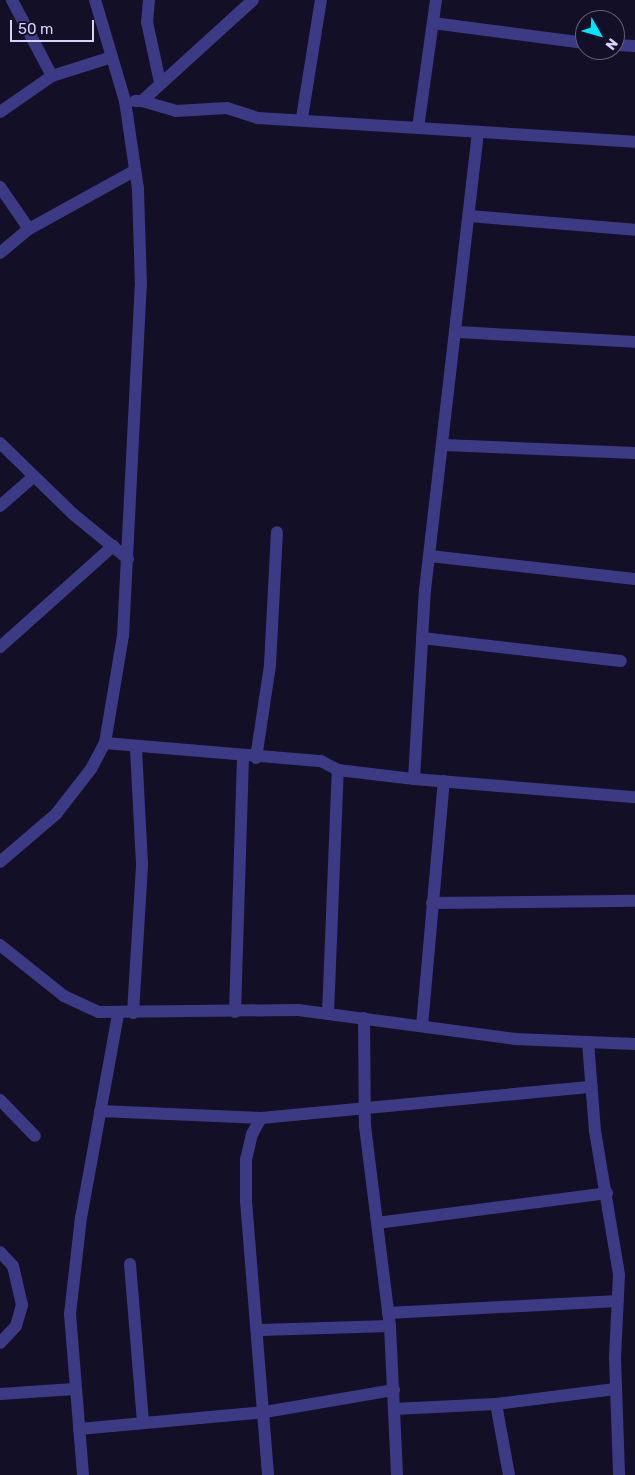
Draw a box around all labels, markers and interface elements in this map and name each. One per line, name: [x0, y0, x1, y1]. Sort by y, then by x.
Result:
scale bar: [12, 10, 96, 42]
north arrow: [575, 10, 625, 60]
text: 50 m: [18, 20, 53, 38]
text: N: [602, 35, 621, 53]

